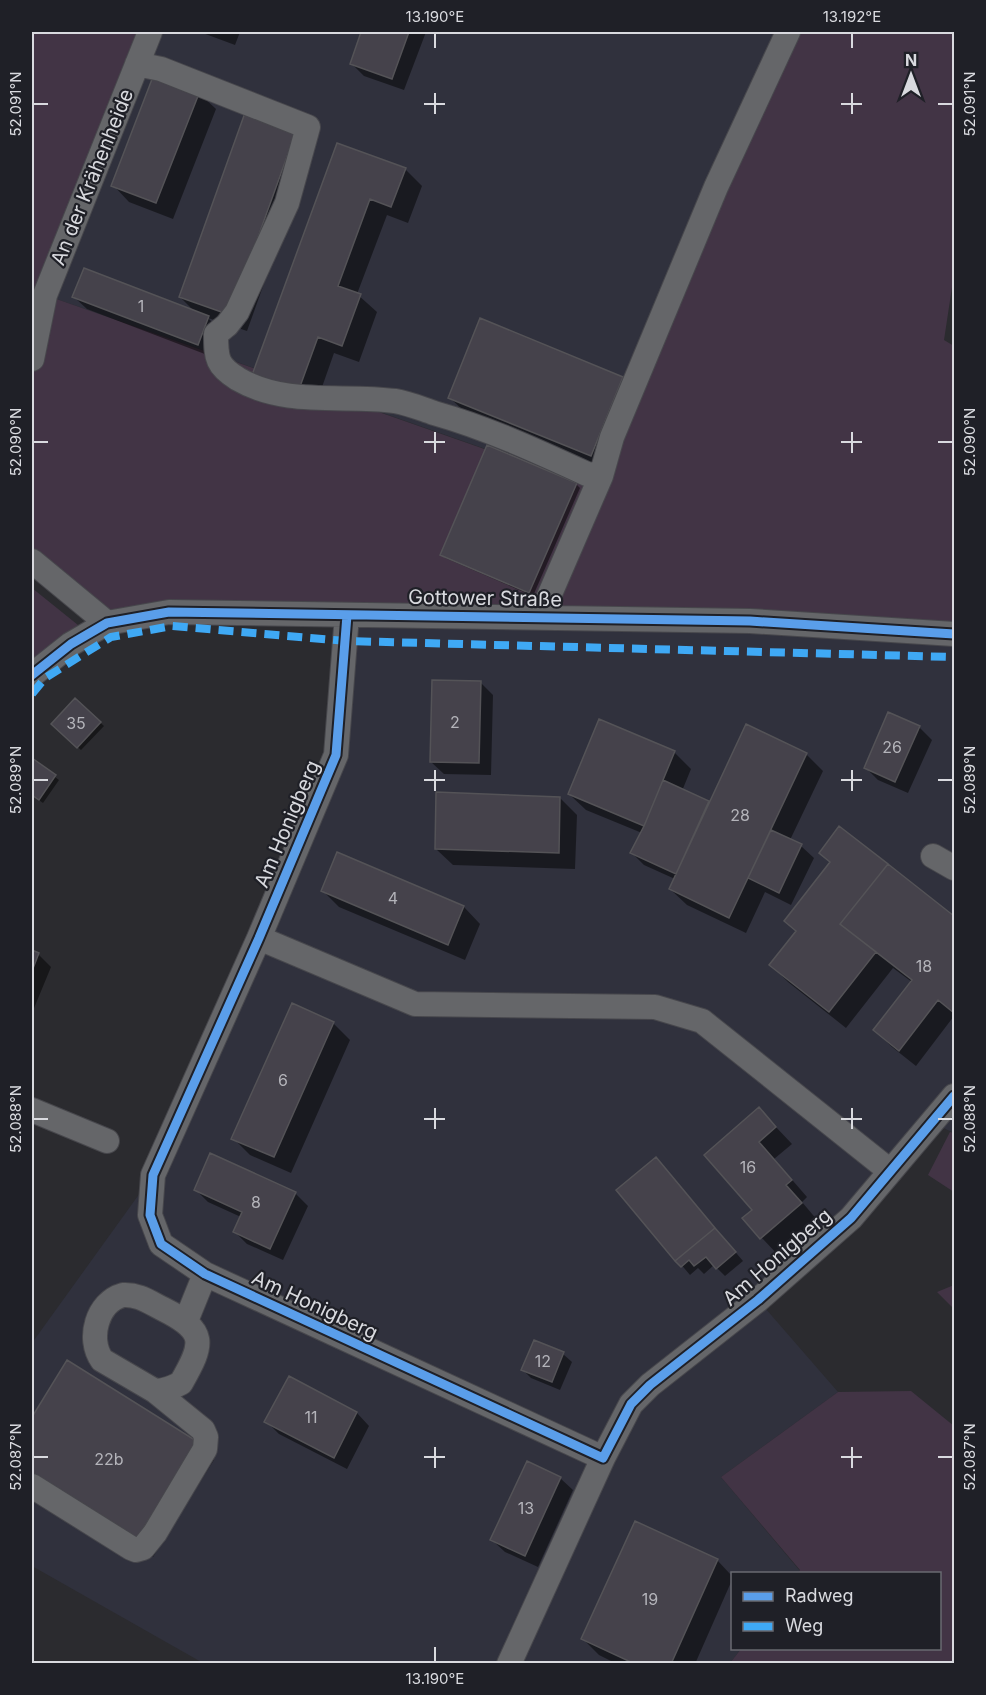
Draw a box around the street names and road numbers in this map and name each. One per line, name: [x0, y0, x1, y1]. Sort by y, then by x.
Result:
street label: An der Krähenheide: [46, 85, 138, 269]
street label: Gottower Straße: [408, 585, 562, 611]
street label: Am Honigberg: [249, 757, 325, 891]
street label: Am Honigberg: [718, 1203, 836, 1311]
street label: Am Honigberg: [248, 1265, 382, 1345]

